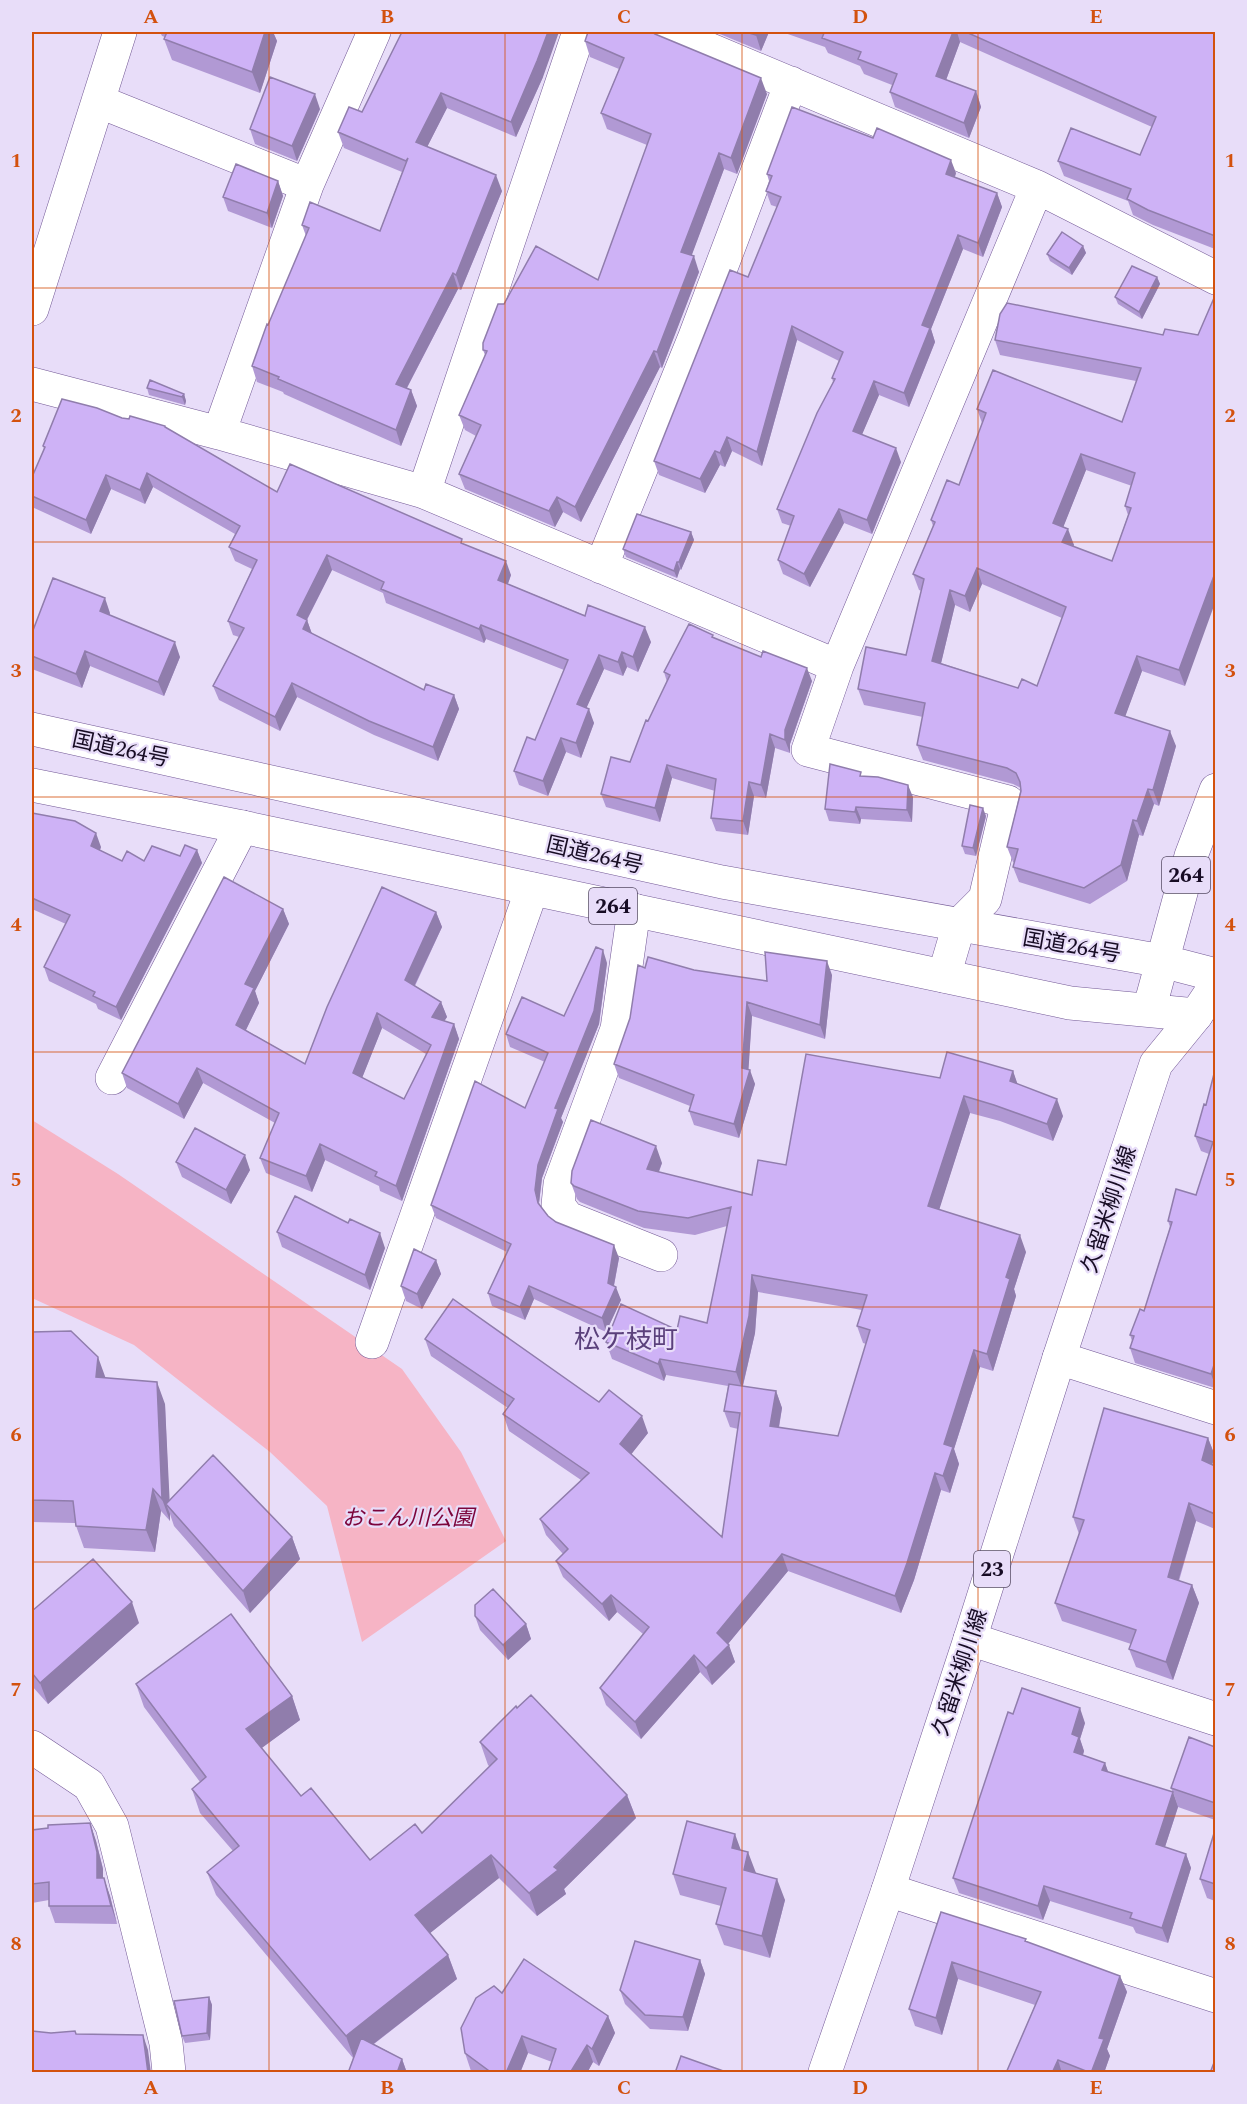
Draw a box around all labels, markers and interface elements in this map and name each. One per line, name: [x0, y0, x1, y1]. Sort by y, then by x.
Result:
text: A: [143, 2, 159, 32]
text: B: [380, 2, 394, 32]
text: C: [617, 2, 631, 32]
text: D: [852, 2, 868, 32]
text: E: [1089, 2, 1103, 32]
text: 1: [10, 146, 22, 176]
text: 1: [1224, 146, 1236, 176]
text: 2: [10, 401, 22, 431]
text: 2: [1224, 401, 1236, 431]
text: 3: [10, 656, 22, 686]
text: 3: [1224, 656, 1236, 686]
street label: 国道264号: [69, 723, 173, 776]
street label: 国道264号: [543, 828, 647, 883]
road number: 264: [1162, 857, 1210, 893]
road number: 264: [589, 888, 637, 924]
text: 4: [10, 910, 22, 940]
text: 4: [1224, 910, 1236, 940]
street label: 国道264号: [1020, 922, 1123, 971]
street label: 久留米柳川線: [1073, 1142, 1146, 1277]
text: 5: [10, 1165, 22, 1195]
text: 5: [1224, 1165, 1236, 1195]
district label: 松ケ枝町: [574, 1320, 678, 1360]
text: 6: [10, 1420, 22, 1450]
text: 6: [1224, 1420, 1236, 1450]
park label: おこん川公園: [342, 1502, 477, 1535]
road number: 23: [974, 1551, 1010, 1587]
street label: 久留米柳川線: [924, 1605, 997, 1740]
text: 7: [10, 1675, 22, 1705]
text: 7: [1224, 1675, 1236, 1705]
text: 8: [10, 1929, 22, 1959]
text: 8: [1224, 1929, 1236, 1959]
text: A: [143, 2073, 159, 2103]
text: B: [380, 2073, 394, 2103]
text: C: [617, 2073, 631, 2103]
text: D: [852, 2073, 868, 2103]
text: E: [1089, 2073, 1103, 2103]

